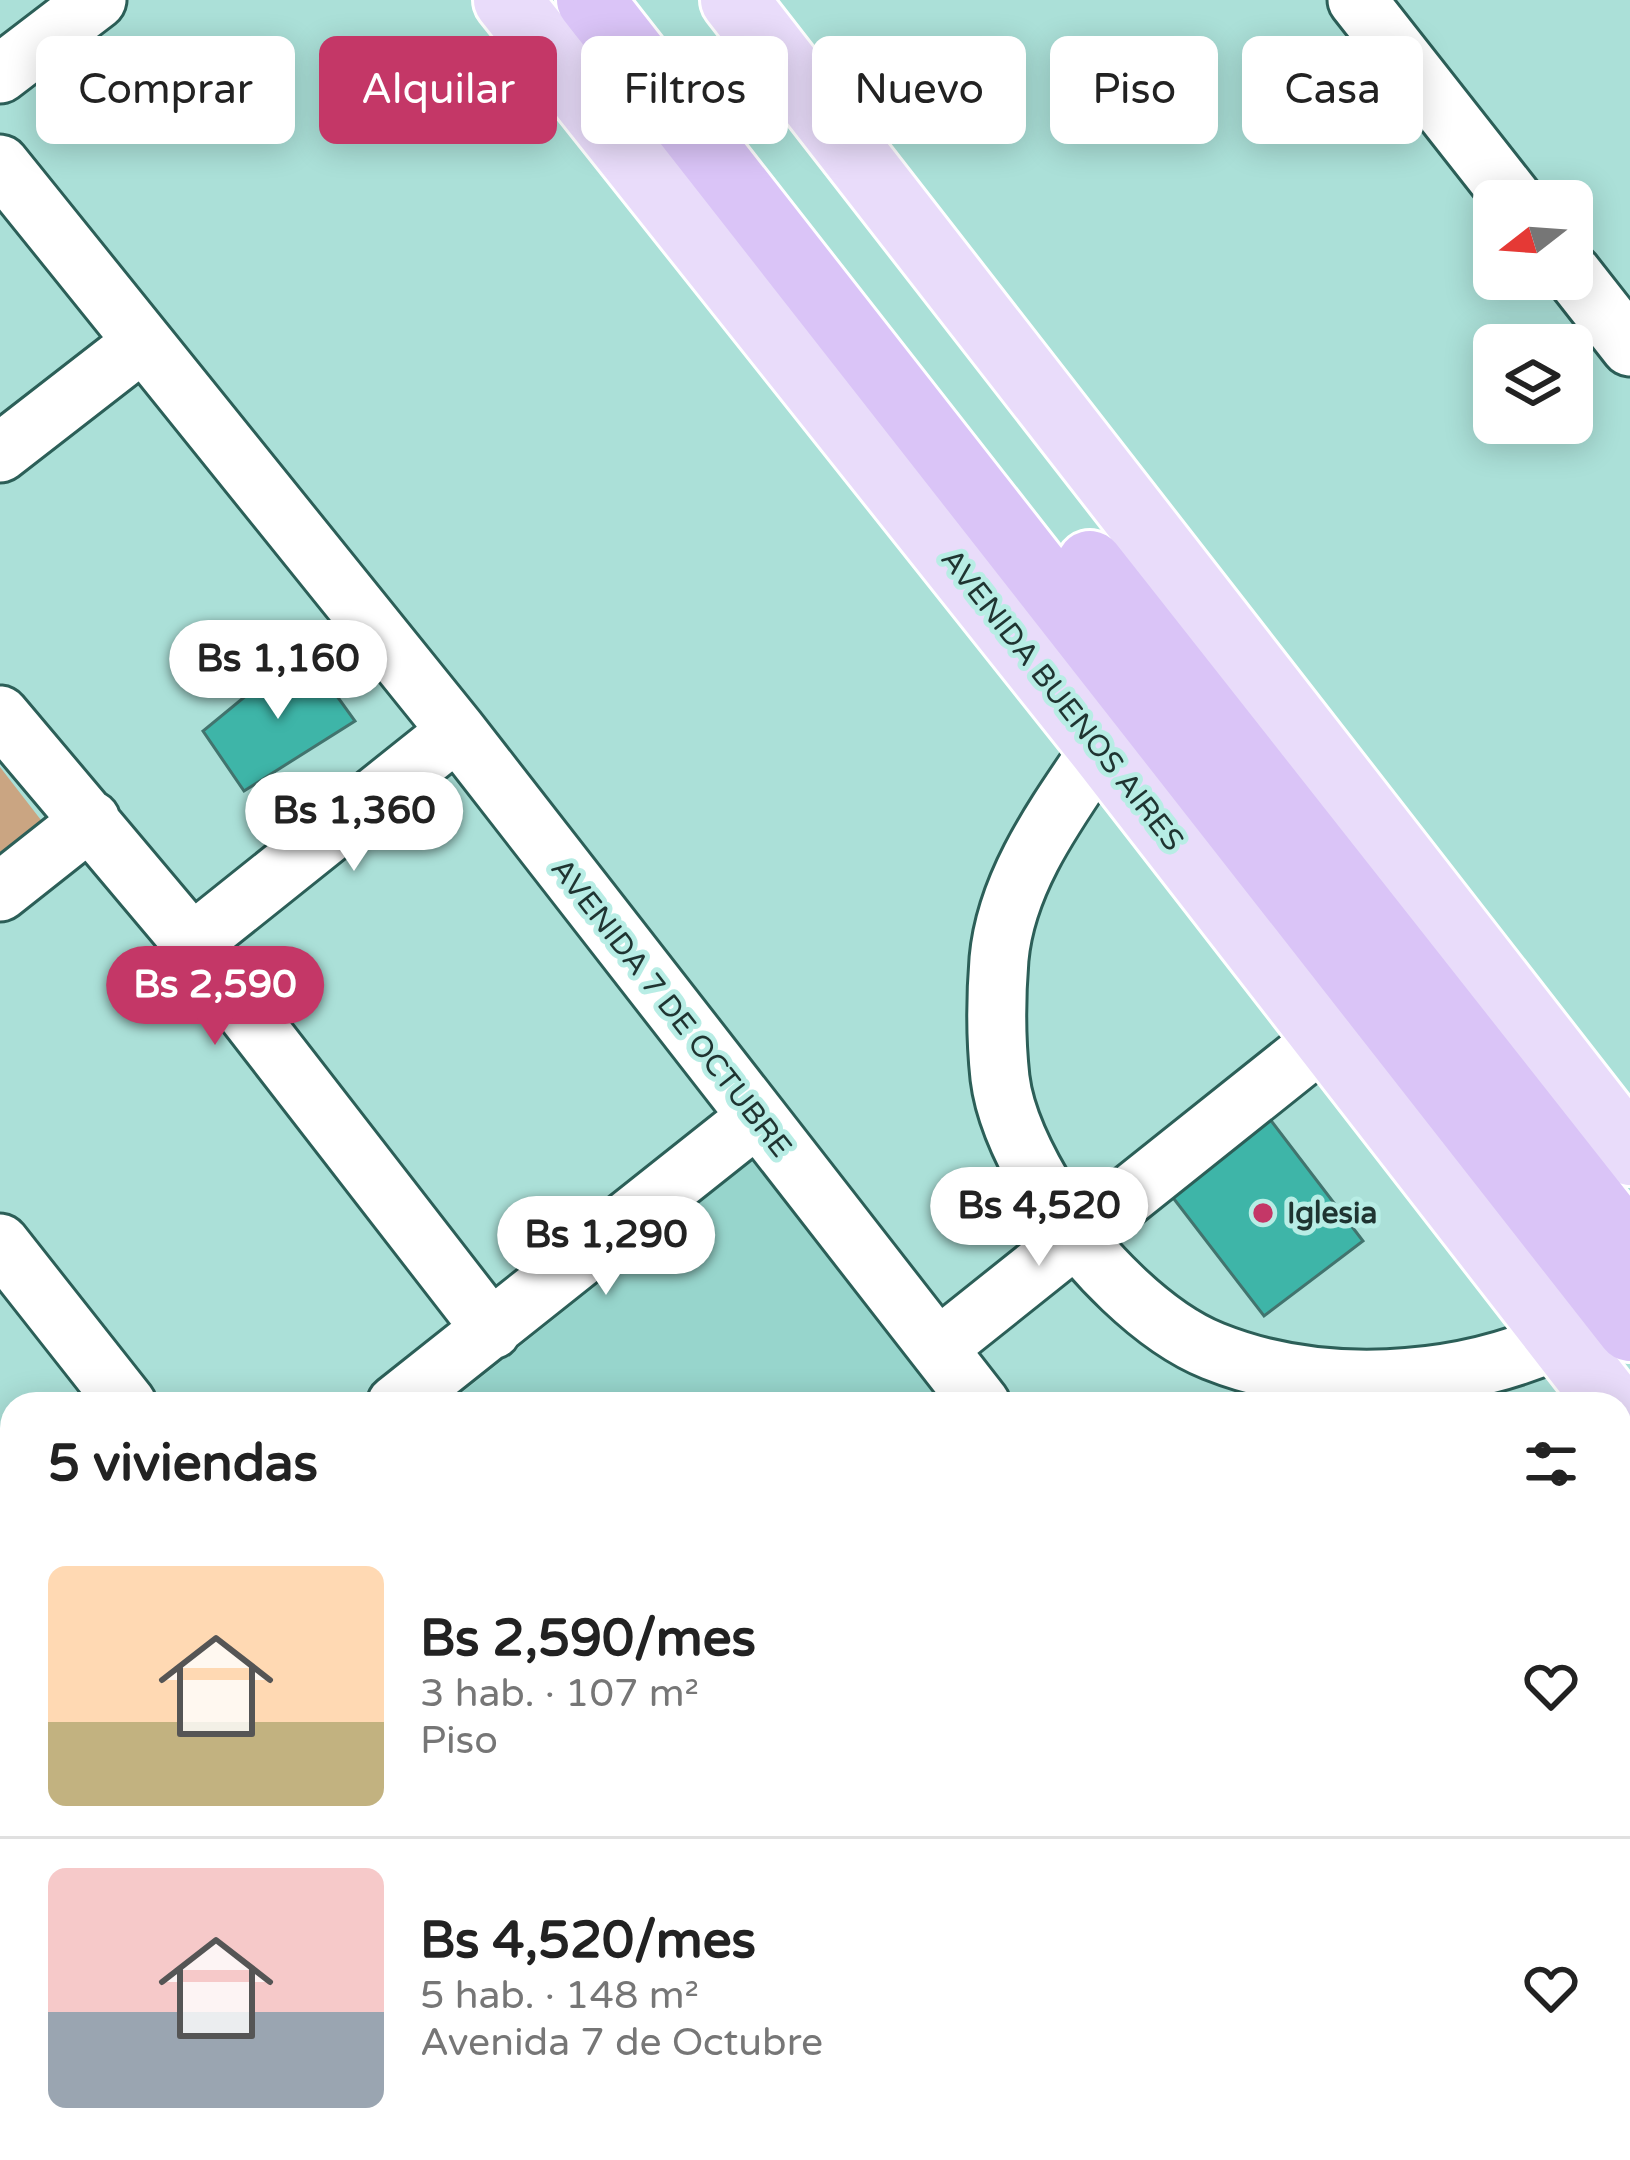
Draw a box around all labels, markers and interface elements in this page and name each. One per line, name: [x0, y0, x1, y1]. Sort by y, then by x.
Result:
chip: Comprar: [36, 36, 295, 144]
chip: Alquilar: [319, 36, 557, 144]
chip: Filtros: [581, 36, 788, 144]
chip: Nuevo: [812, 36, 1026, 144]
chip: Piso: [1050, 36, 1218, 144]
chip: Casa: [1242, 36, 1423, 144]
north arrow: [1473, 180, 1593, 300]
map controls: [1473, 180, 1593, 444]
button: layers: [1473, 324, 1593, 444]
street label: AVENIDA BUENOS AIRES: [933, 542, 1191, 858]
pin: Bs 1,160: [154, 620, 402, 722]
text: Bs 1,160: [196, 635, 360, 682]
pin: Bs 1,360: [230, 772, 478, 874]
text: Bs 1,360: [272, 787, 436, 834]
street label: AVENIDA 7 DE OCTUBRE: [543, 851, 799, 1165]
pin: Bs 2,590: [91, 946, 339, 1048]
text: Bs 2,590: [133, 961, 297, 1008]
pin: Bs 4,520: [915, 1167, 1163, 1269]
text: Bs 4,520: [957, 1182, 1121, 1229]
place label: Iglesia: [1287, 1195, 1377, 1232]
pin: Bs 1,290: [482, 1196, 730, 1298]
marker: Iglesia: [1250, 1200, 1276, 1226]
text: Bs 1,290: [524, 1211, 688, 1258]
icon: filters: [1518, 1431, 1584, 1497]
text: 5 viviendas: [48, 1433, 318, 1495]
text: Bs 2,590/mes: [420, 1608, 756, 1670]
icon: home: [144, 1614, 288, 1758]
icon: heart: [1518, 1653, 1584, 1719]
text: 3 hab. · 107 m²: [420, 1670, 699, 1717]
text: Piso: [420, 1717, 498, 1764]
text: Bs 4,520/mes: [420, 1910, 756, 1972]
icon: home: [144, 1916, 288, 2060]
icon: heart: [1518, 1955, 1584, 2021]
text: 5 hab. · 148 m²: [420, 1972, 699, 2019]
text: Avenida 7 de Octubre: [420, 2019, 823, 2066]

